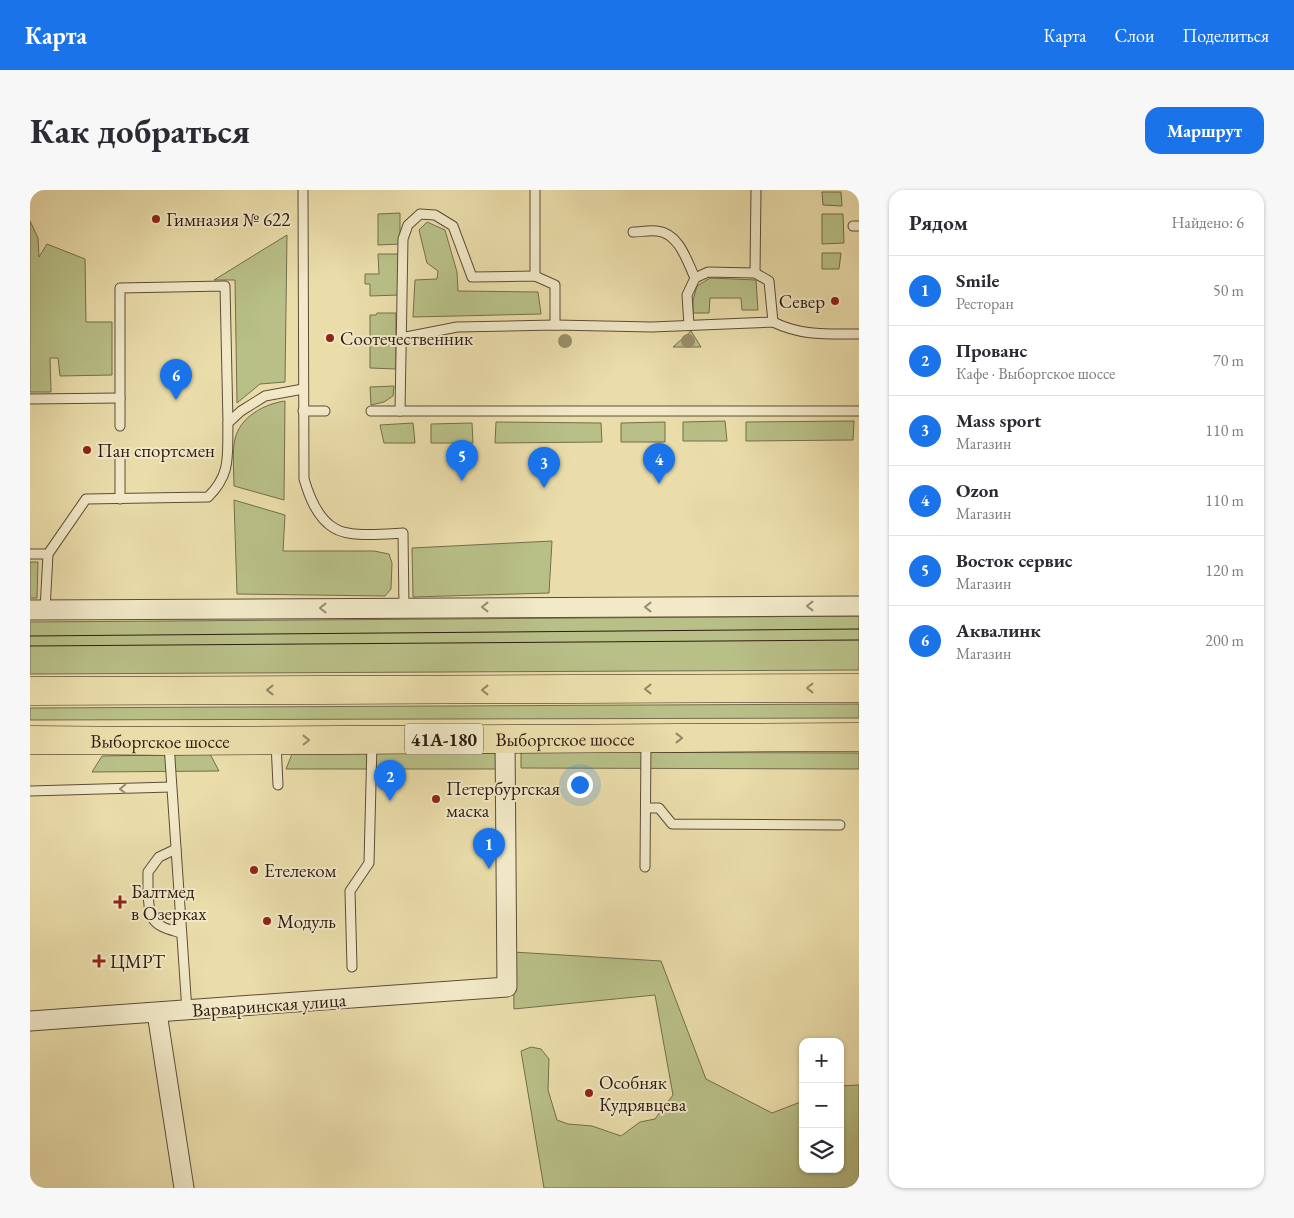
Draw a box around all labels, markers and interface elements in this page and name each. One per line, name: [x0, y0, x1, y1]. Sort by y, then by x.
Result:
text: Карта: [25, 20, 87, 51]
text: Карта: [1044, 24, 1087, 47]
text: Слои: [1115, 24, 1154, 47]
text: Поделиться: [1182, 24, 1269, 47]
button: Маршрут: [1145, 107, 1264, 154]
text: Как добраться: [30, 108, 250, 153]
place label: Гимназия № 622: [166, 207, 290, 232]
text: Рядом: [909, 209, 968, 236]
text: Найдено: 6: [1172, 212, 1244, 233]
marker: Гимназия № 622: [150, 213, 162, 225]
text: Smile: [956, 268, 999, 293]
text: 1: [921, 280, 929, 301]
text: 50 m: [1213, 280, 1244, 301]
place label: Север: [779, 289, 825, 314]
text: Ресторан: [956, 293, 1014, 314]
marker: Север: [829, 295, 841, 307]
place label: Соотечественник: [340, 326, 473, 351]
marker: Соотечественник: [324, 332, 336, 344]
text: Прованс: [956, 338, 1027, 363]
text: 2: [921, 350, 929, 371]
text: 70 m: [1213, 350, 1244, 371]
pin: 6: [160, 359, 192, 400]
text: Кафе · Выборгское шоссе: [956, 363, 1115, 384]
text: Mass sport: [956, 408, 1041, 433]
text: 3: [921, 420, 929, 441]
text: 110 m: [1205, 420, 1244, 441]
text: Магазин: [956, 433, 1011, 454]
place label: Пан спортсмен: [97, 438, 215, 463]
pin: 5: [446, 440, 478, 481]
pin: 4: [643, 443, 675, 484]
marker: Пан спортсмен: [81, 444, 93, 456]
pin: 3: [528, 447, 560, 488]
text: Ozon: [956, 478, 999, 503]
text: 4: [921, 490, 929, 511]
text: 110 m: [1205, 490, 1244, 511]
text: Магазин: [956, 503, 1011, 524]
text: Восток сервис: [956, 548, 1073, 573]
text: 5: [921, 560, 929, 581]
text: 120 m: [1205, 560, 1244, 581]
text: Магазин: [956, 573, 1011, 594]
one-way arrow: [644, 601, 652, 612]
one-way arrow: [806, 601, 814, 611]
one-way arrow: [481, 602, 489, 612]
one-way arrow: [319, 603, 326, 613]
text: Аквалинк: [956, 618, 1041, 643]
text: 6: [921, 630, 929, 651]
text: 200 m: [1205, 630, 1244, 651]
text: Магазин: [956, 643, 1011, 664]
one-way arrow: [806, 683, 814, 693]
one-way arrow: [644, 684, 652, 694]
one-way arrow: [266, 685, 274, 695]
one-way arrow: [481, 685, 489, 695]
road number: 41А-180: [405, 724, 483, 754]
street label: Выборгское шоссе: [495, 726, 635, 752]
street label: Выборгское шоссе: [90, 728, 230, 754]
one-way arrow: [675, 733, 683, 743]
one-way arrow: [302, 735, 310, 745]
pin: 2: [374, 760, 406, 801]
your location: [567, 772, 593, 798]
place label: Петербургская маска: [446, 776, 560, 823]
one-way arrow: [118, 784, 126, 794]
marker: Петербургская маска: [430, 793, 442, 805]
pin: 1: [473, 828, 505, 869]
place label: Етелеком: [264, 858, 336, 883]
marker: Етелеком: [248, 864, 260, 876]
place label: Балтмед в Озерках: [131, 879, 207, 926]
marker: Балтмед в Озерках: [113, 895, 127, 909]
place label: Модуль: [277, 909, 336, 934]
marker: Модуль: [261, 915, 273, 927]
place label: ЦМРТ: [110, 949, 165, 974]
marker: ЦМРТ: [92, 954, 106, 968]
street label: Варваринская улица: [191, 987, 347, 1023]
map controls: [799, 1038, 844, 1173]
button: +: [799, 1038, 844, 1083]
place label: Особняк Кудрявцева: [599, 1070, 687, 1117]
button: −: [799, 1083, 844, 1128]
marker: Особняк Кудрявцева: [583, 1087, 595, 1099]
button: layers: [799, 1128, 844, 1173]

